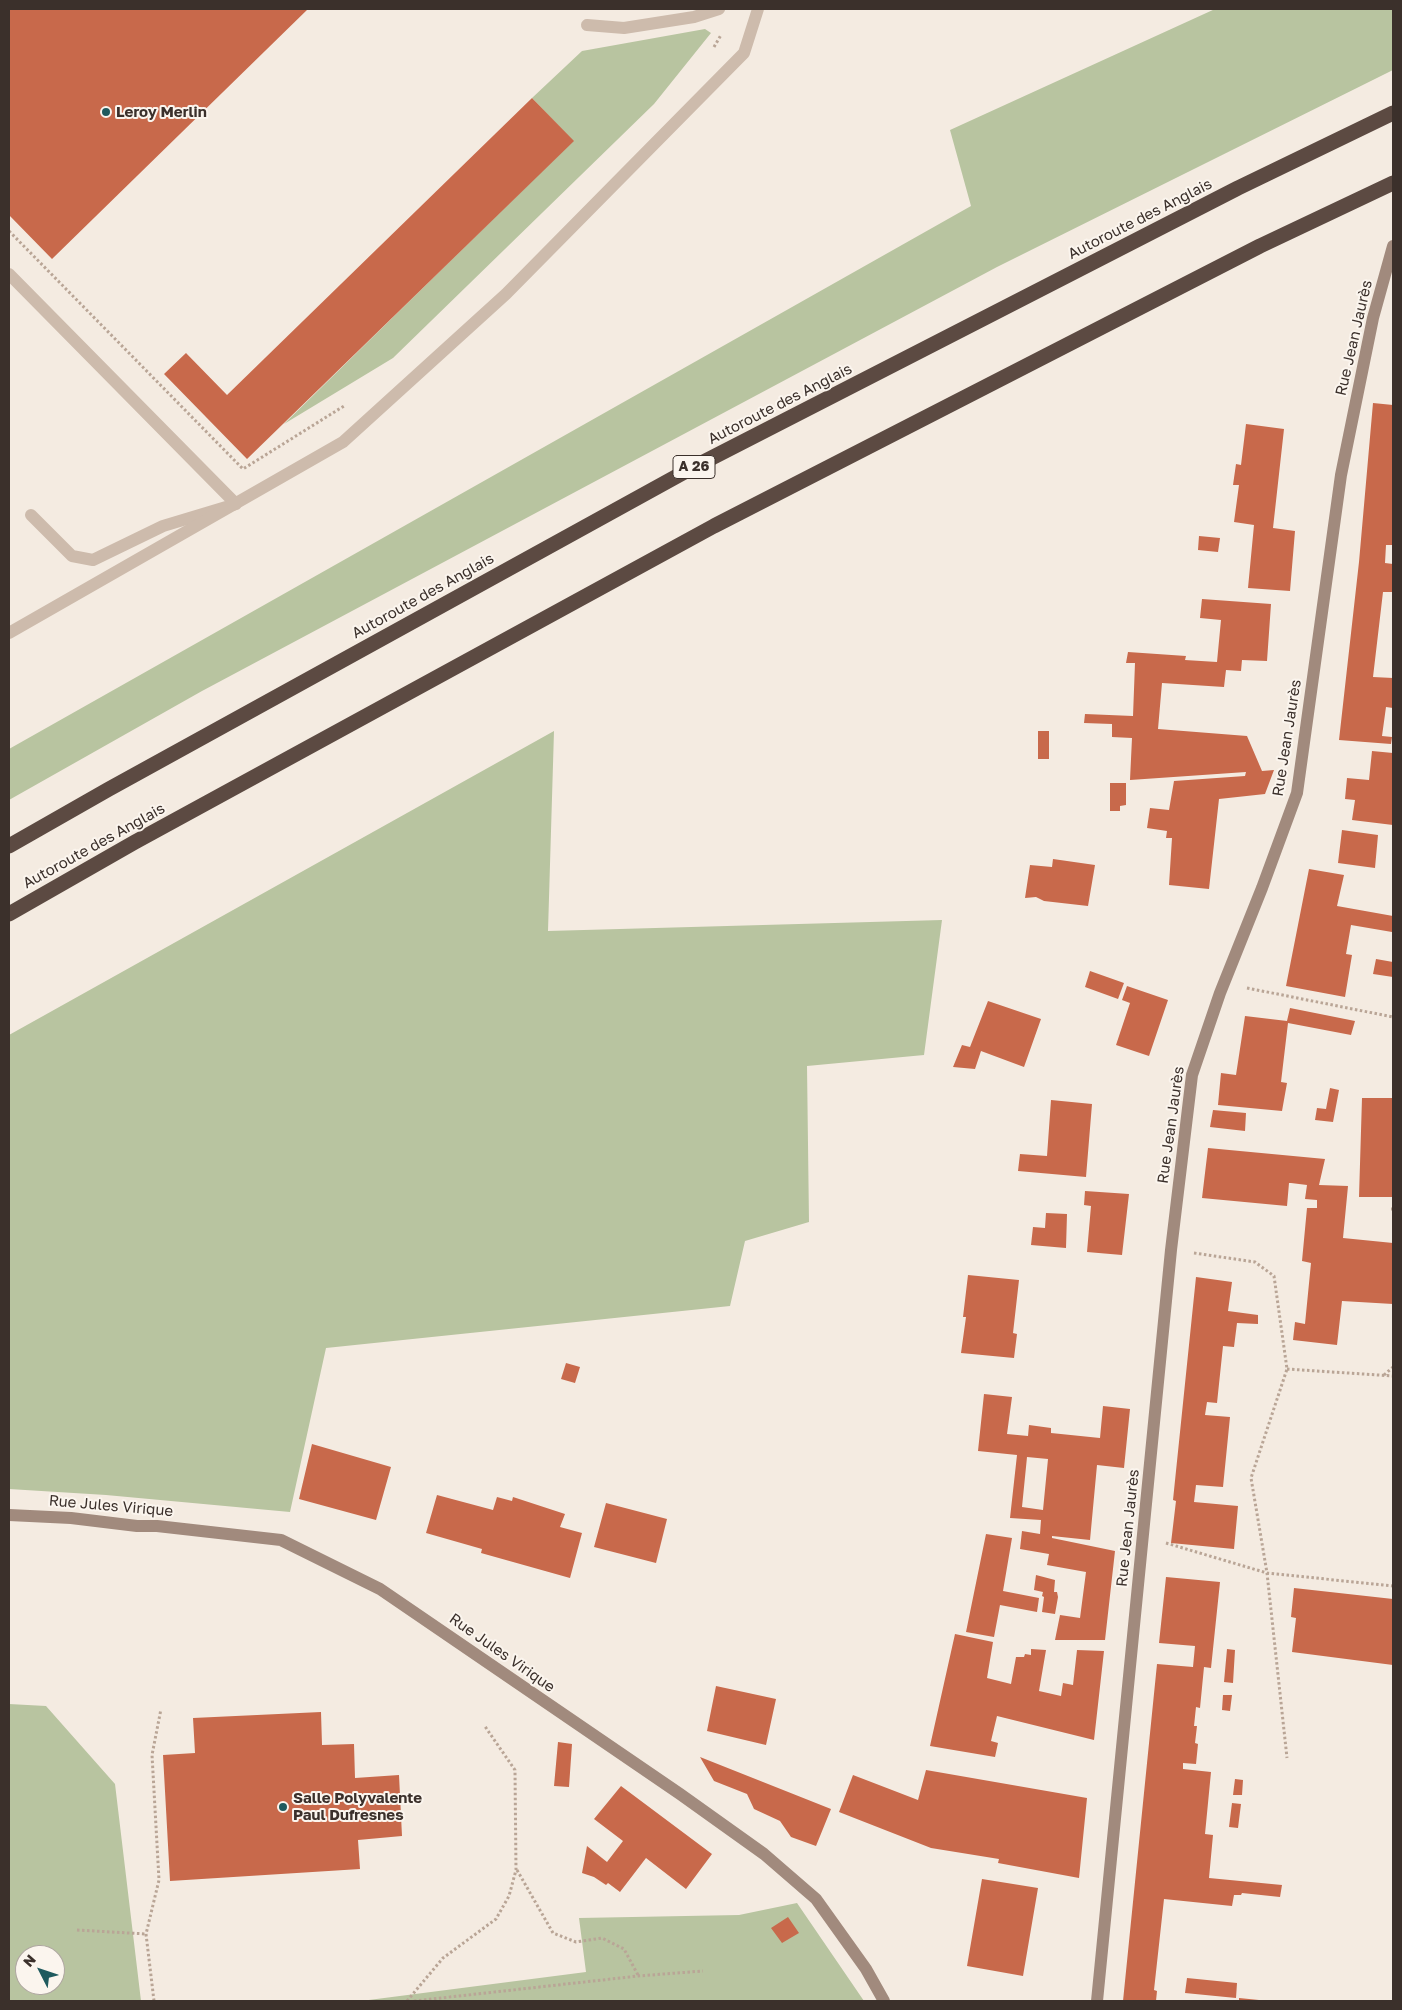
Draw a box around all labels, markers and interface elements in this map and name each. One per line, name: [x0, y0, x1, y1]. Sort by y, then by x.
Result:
place label: Leroy Merlin: [116, 103, 207, 121]
marker: Leroy Merlin: [100, 106, 112, 118]
street label: Autoroute des Anglais: [1065, 175, 1215, 263]
street label: Rue Jean Jaurès: [1332, 278, 1376, 398]
street label: Autoroute des Anglais: [705, 360, 855, 448]
road number: A 26: [673, 456, 715, 478]
street label: Autoroute des Anglais: [349, 549, 497, 643]
street label: Rue Jean Jaurès: [1269, 678, 1305, 798]
street label: Autoroute des Anglais: [20, 799, 168, 893]
street label: Rue Jean Jaurès: [1154, 1065, 1188, 1185]
street label: Rue Jean Jaurès: [1113, 1468, 1143, 1588]
street label: Rue Jules Virique: [48, 1492, 174, 1520]
street label: Rue Jules Virique: [446, 1610, 558, 1696]
place label: Salle Polyvalente Paul Dufresnes: [293, 1789, 422, 1824]
marker: Salle Polyvalente Paul Dufresnes: [277, 1801, 289, 1813]
north arrow: [15, 1945, 65, 1995]
text: N: [19, 1951, 39, 1970]

